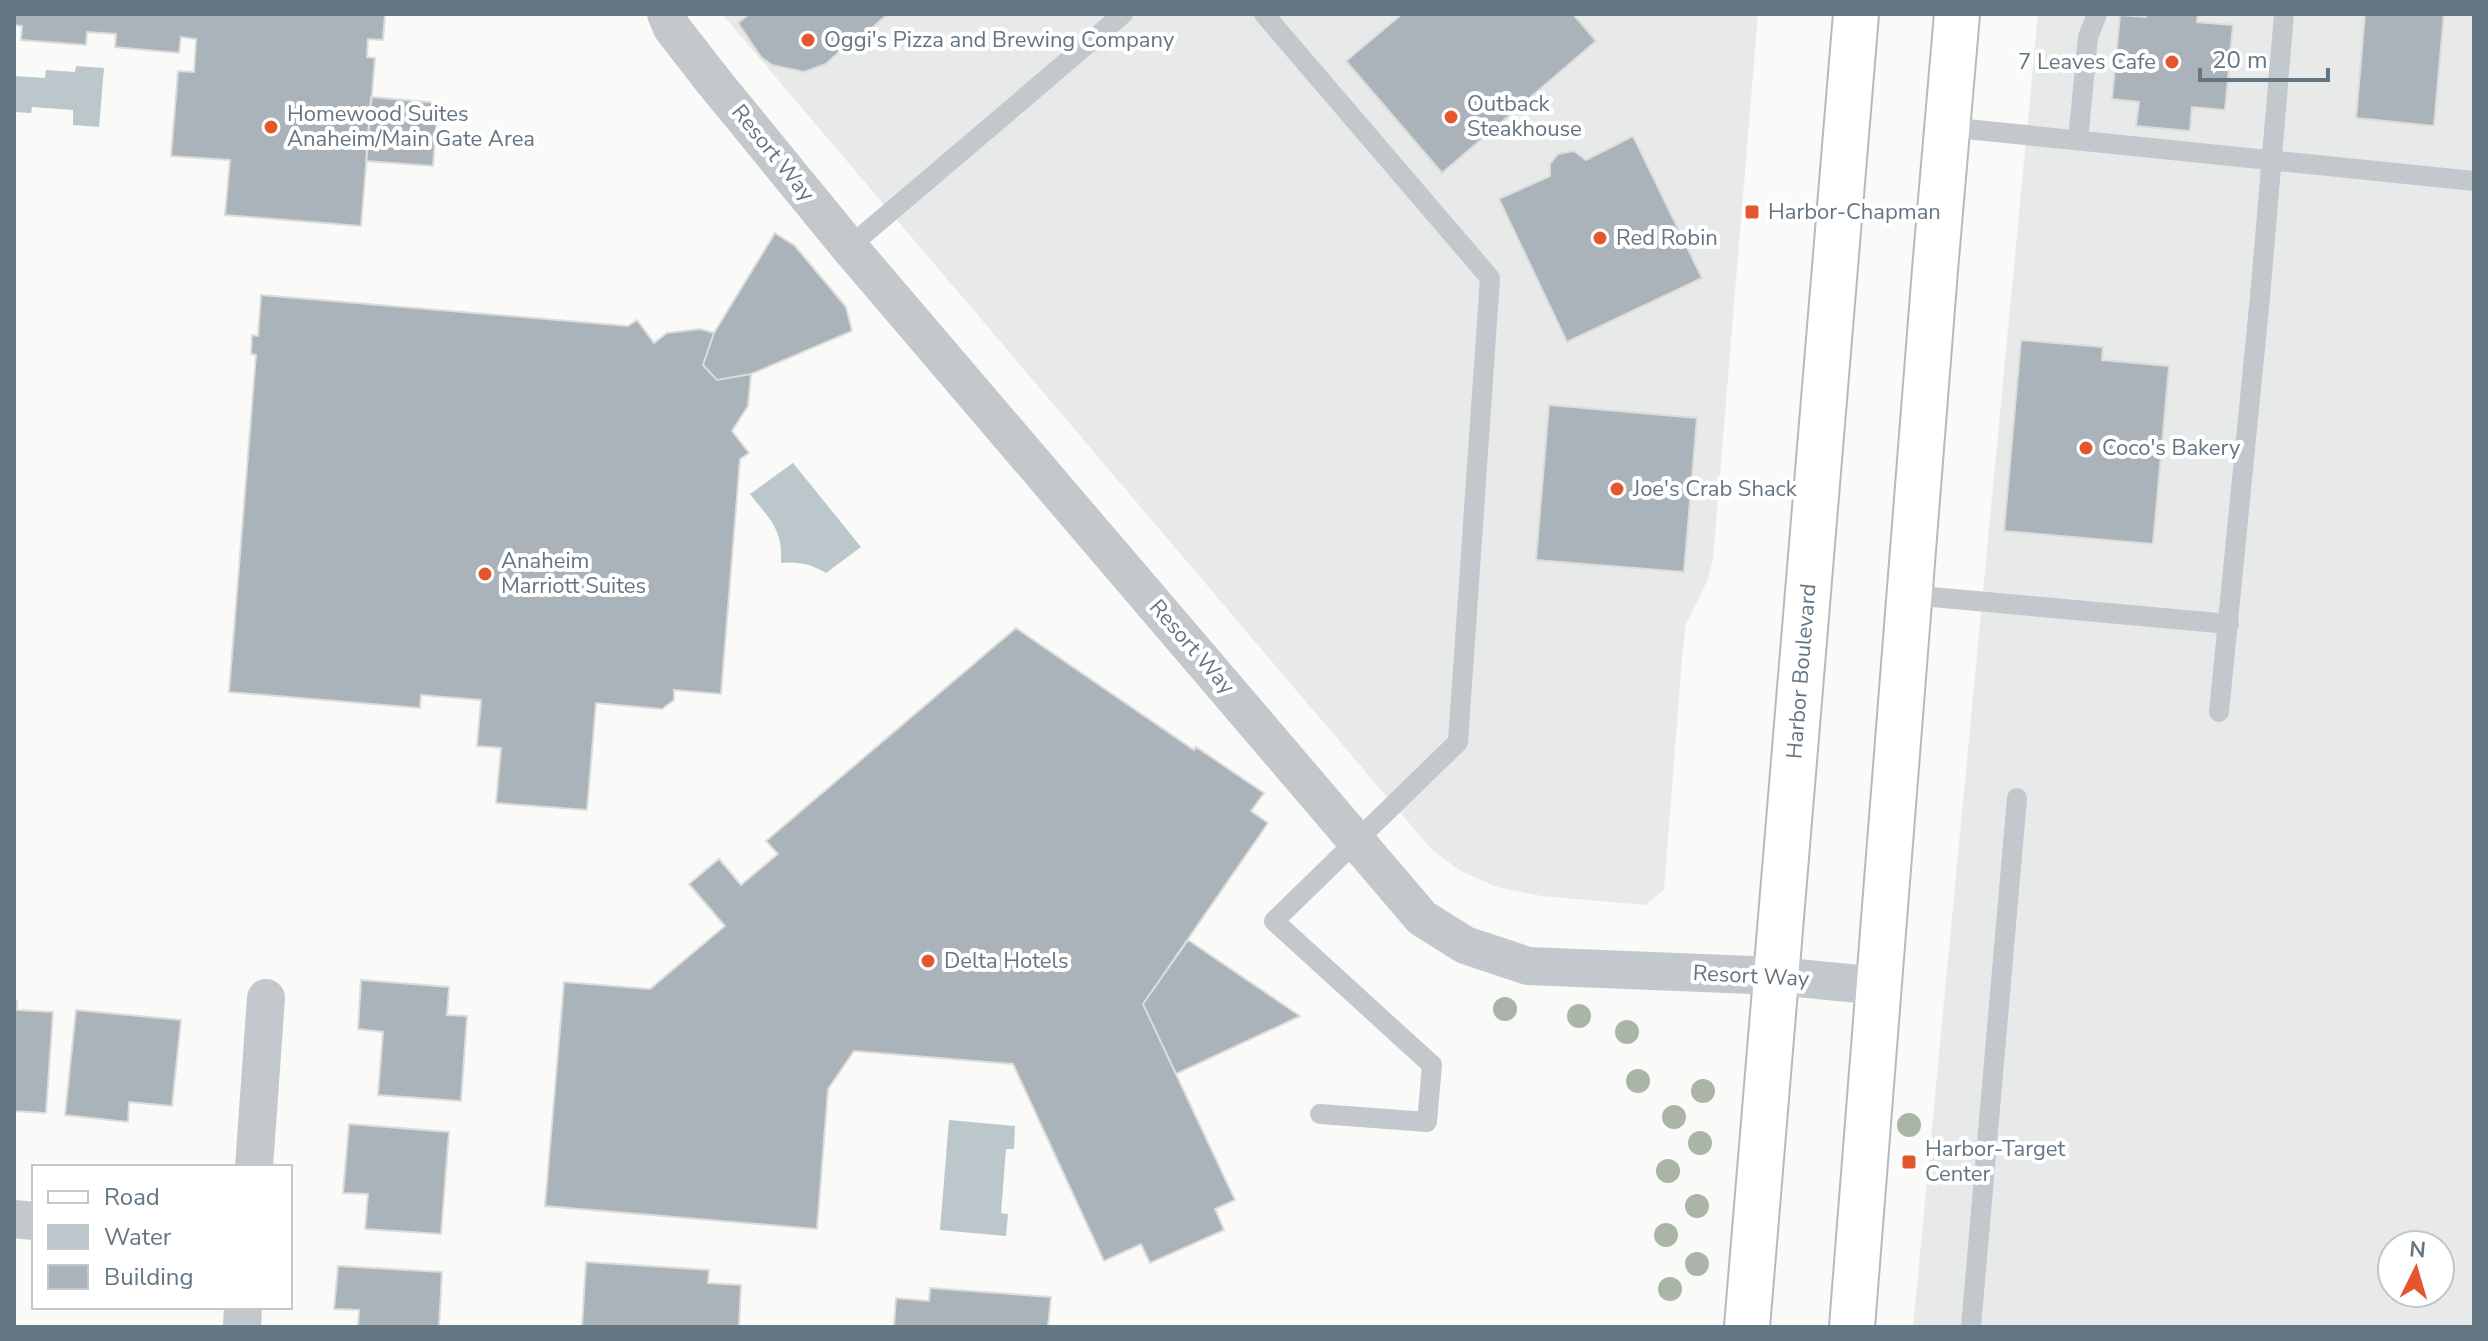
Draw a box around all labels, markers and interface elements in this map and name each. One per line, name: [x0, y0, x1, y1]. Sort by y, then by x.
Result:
place label: Oggi's Pizza and Brewing Company: [824, 25, 1175, 55]
marker: Oggi's Pizza and Brewing Company: [799, 31, 817, 49]
scale bar: [2200, 32, 2328, 82]
text: 20 m: [2212, 44, 2268, 76]
place label: 7 Leaves Cafe: [2018, 47, 2156, 77]
marker: 7 Leaves Cafe: [2163, 53, 2181, 71]
place label: Outback Steakhouse: [1467, 89, 1582, 144]
street label: Resort Way: [725, 98, 822, 208]
place label: Homewood Suites Anaheim/Main Gate Area: [287, 99, 535, 154]
marker: Outback Steakhouse: [1442, 108, 1460, 126]
marker: Homewood Suites Anaheim/Main Gate Area: [262, 118, 280, 136]
place label: Harbor-Chapman: [1768, 197, 1941, 227]
marker: Harbor-Chapman: [1743, 203, 1761, 221]
place label: Red Robin: [1616, 223, 1718, 253]
marker: Red Robin: [1591, 229, 1609, 247]
place label: Coco's Bakery: [2102, 433, 2241, 463]
marker: Coco's Bakery: [2077, 439, 2095, 457]
place label: Joe's Crab Shack: [1632, 474, 1798, 504]
marker: Joe's Crab Shack: [1608, 480, 1626, 498]
place label: Anaheim Marriott Suites: [501, 546, 646, 601]
marker: Anaheim Marriott Suites: [476, 565, 494, 583]
street label: Harbor Boulevard: [1779, 582, 1824, 760]
street label: Resort Way: [1142, 593, 1242, 701]
place label: Delta Hotels: [944, 946, 1069, 976]
marker: Delta Hotels: [919, 952, 937, 970]
street label: Resort Way: [1692, 958, 1811, 994]
place label: Harbor-Target Center: [1925, 1134, 2066, 1189]
marker: Harbor-Target Center: [1900, 1153, 1918, 1171]
legend: [32, 1165, 292, 1309]
text: Road: [104, 1181, 160, 1213]
text: Water: [104, 1221, 172, 1253]
north arrow: [2376, 1229, 2456, 1309]
text: N: [2408, 1234, 2427, 1266]
text: Building: [104, 1261, 194, 1293]

